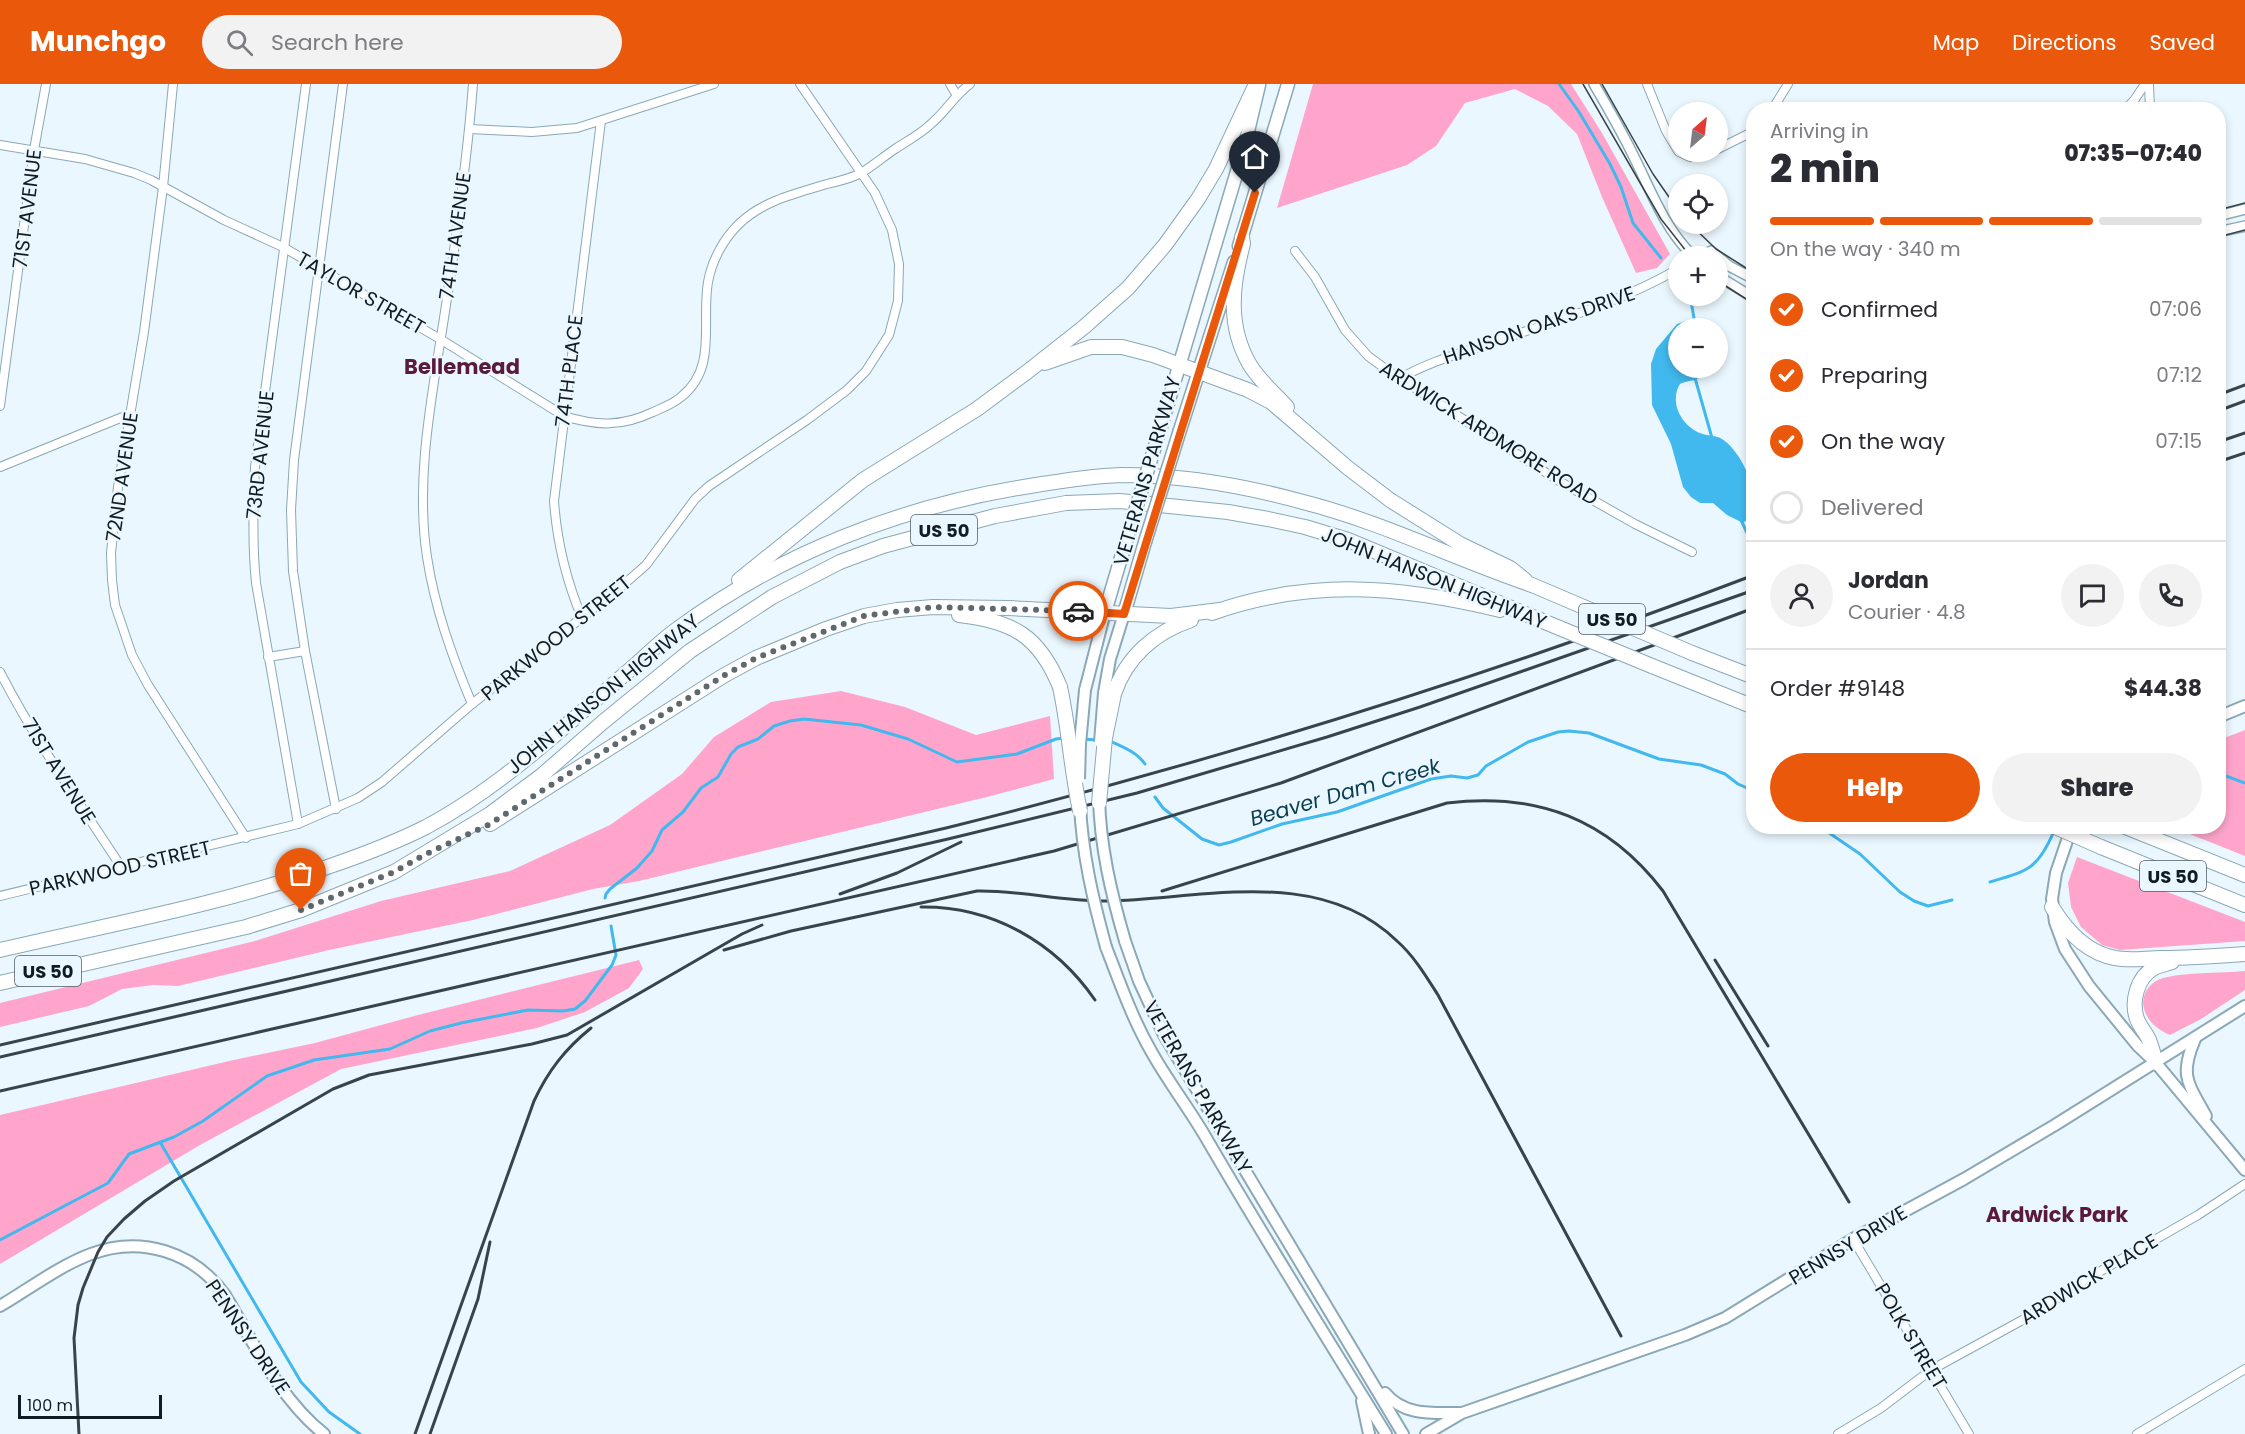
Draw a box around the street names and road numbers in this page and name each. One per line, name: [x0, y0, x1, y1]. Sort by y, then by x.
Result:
street label: 71ST AVENUE: [6, 148, 48, 270]
street label: 74TH AVENUE: [432, 170, 478, 302]
street label: TAYLOR STREET: [292, 245, 430, 341]
street label: HANSON OAKS DRIVE: [1439, 279, 1639, 371]
street label: 74TH PLACE: [548, 313, 590, 429]
street label: ARDWICK ARDMORE ROAD: [1374, 354, 1604, 512]
street label: VETERANS PARKWAY: [1107, 373, 1187, 569]
street label: 73RD AVENUE: [239, 389, 281, 521]
street label: 72ND AVENUE: [99, 410, 145, 544]
road number: US 50: [911, 515, 977, 545]
street label: JOHN HANSON HIGHWAY: [1317, 520, 1551, 636]
street label: PARKWOOD STREET: [475, 569, 637, 707]
road number: US 50: [1579, 604, 1645, 634]
street label: JOHN HANSON HIGHWAY: [501, 607, 706, 781]
street label: 71ST AVENUE: [15, 713, 103, 829]
street label: PARKWOOD STREET: [26, 833, 214, 903]
road number: US 50: [2140, 861, 2206, 891]
road number: US 50: [15, 956, 81, 986]
street label: VETERANS PARKWAY: [1137, 995, 1259, 1179]
street label: PENNSY DRIVE: [1783, 1199, 1913, 1291]
street label: ARDWICK PLACE: [2015, 1227, 2163, 1331]
street label: PENNSY DRIVE: [199, 1274, 297, 1400]
street label: POLK STREET: [1868, 1278, 1954, 1394]

